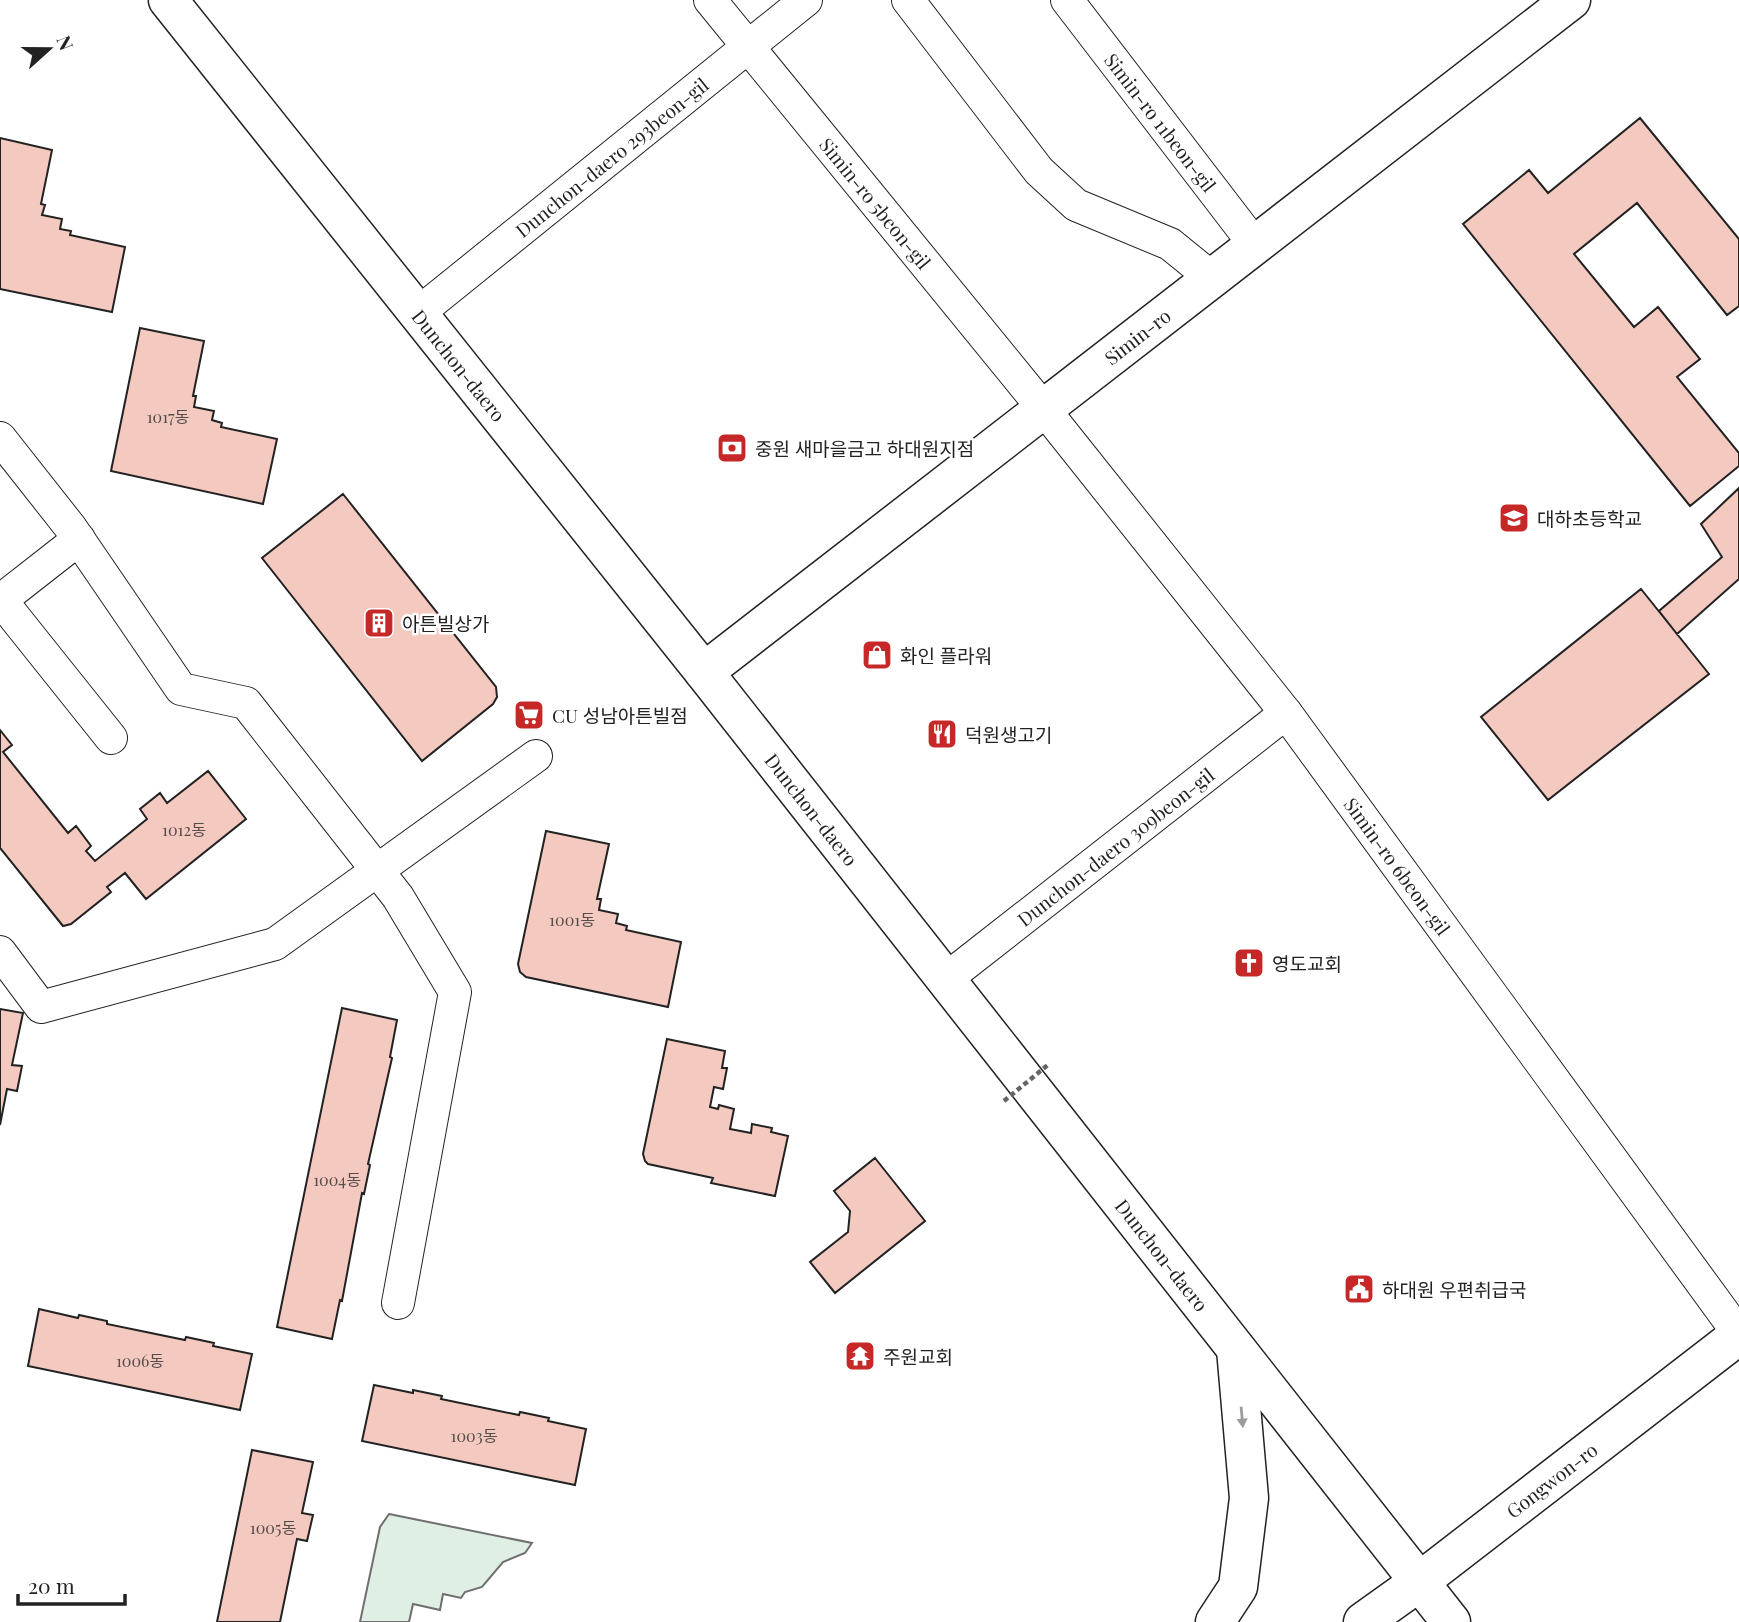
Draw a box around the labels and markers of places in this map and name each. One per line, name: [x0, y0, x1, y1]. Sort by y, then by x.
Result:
bank icon: 중원 새마을금고 하대원지점: [715, 431, 749, 465]
place label: 중원 새마을금고 하대원지점: [755, 435, 974, 461]
school or university icon: 대하초등학교: [1497, 501, 1531, 535]
place label: 대하초등학교: [1537, 505, 1642, 531]
building icon: 아튼빌상가: [362, 606, 396, 640]
place label: 아튼빌상가: [402, 610, 489, 636]
shop icon: 화인 플라워: [860, 638, 894, 672]
place label: 화인 플라워: [900, 642, 992, 668]
supermarket icon: CU 성남아튼빌점: [512, 698, 546, 732]
place label: CU 성남아튼빌점: [552, 702, 688, 728]
restaurant icon: 덕원생고기: [925, 717, 959, 751]
place label: 덕원생고기: [965, 721, 1052, 747]
church icon: 영도교회: [1232, 946, 1266, 980]
place label: 영도교회: [1272, 950, 1342, 976]
public building icon: 하대원 우편취급국: [1342, 1272, 1376, 1306]
place label: 하대원 우편취급국: [1382, 1276, 1527, 1302]
temple icon: 주원교회: [843, 1339, 877, 1373]
place label: 주원교회: [883, 1343, 953, 1369]

